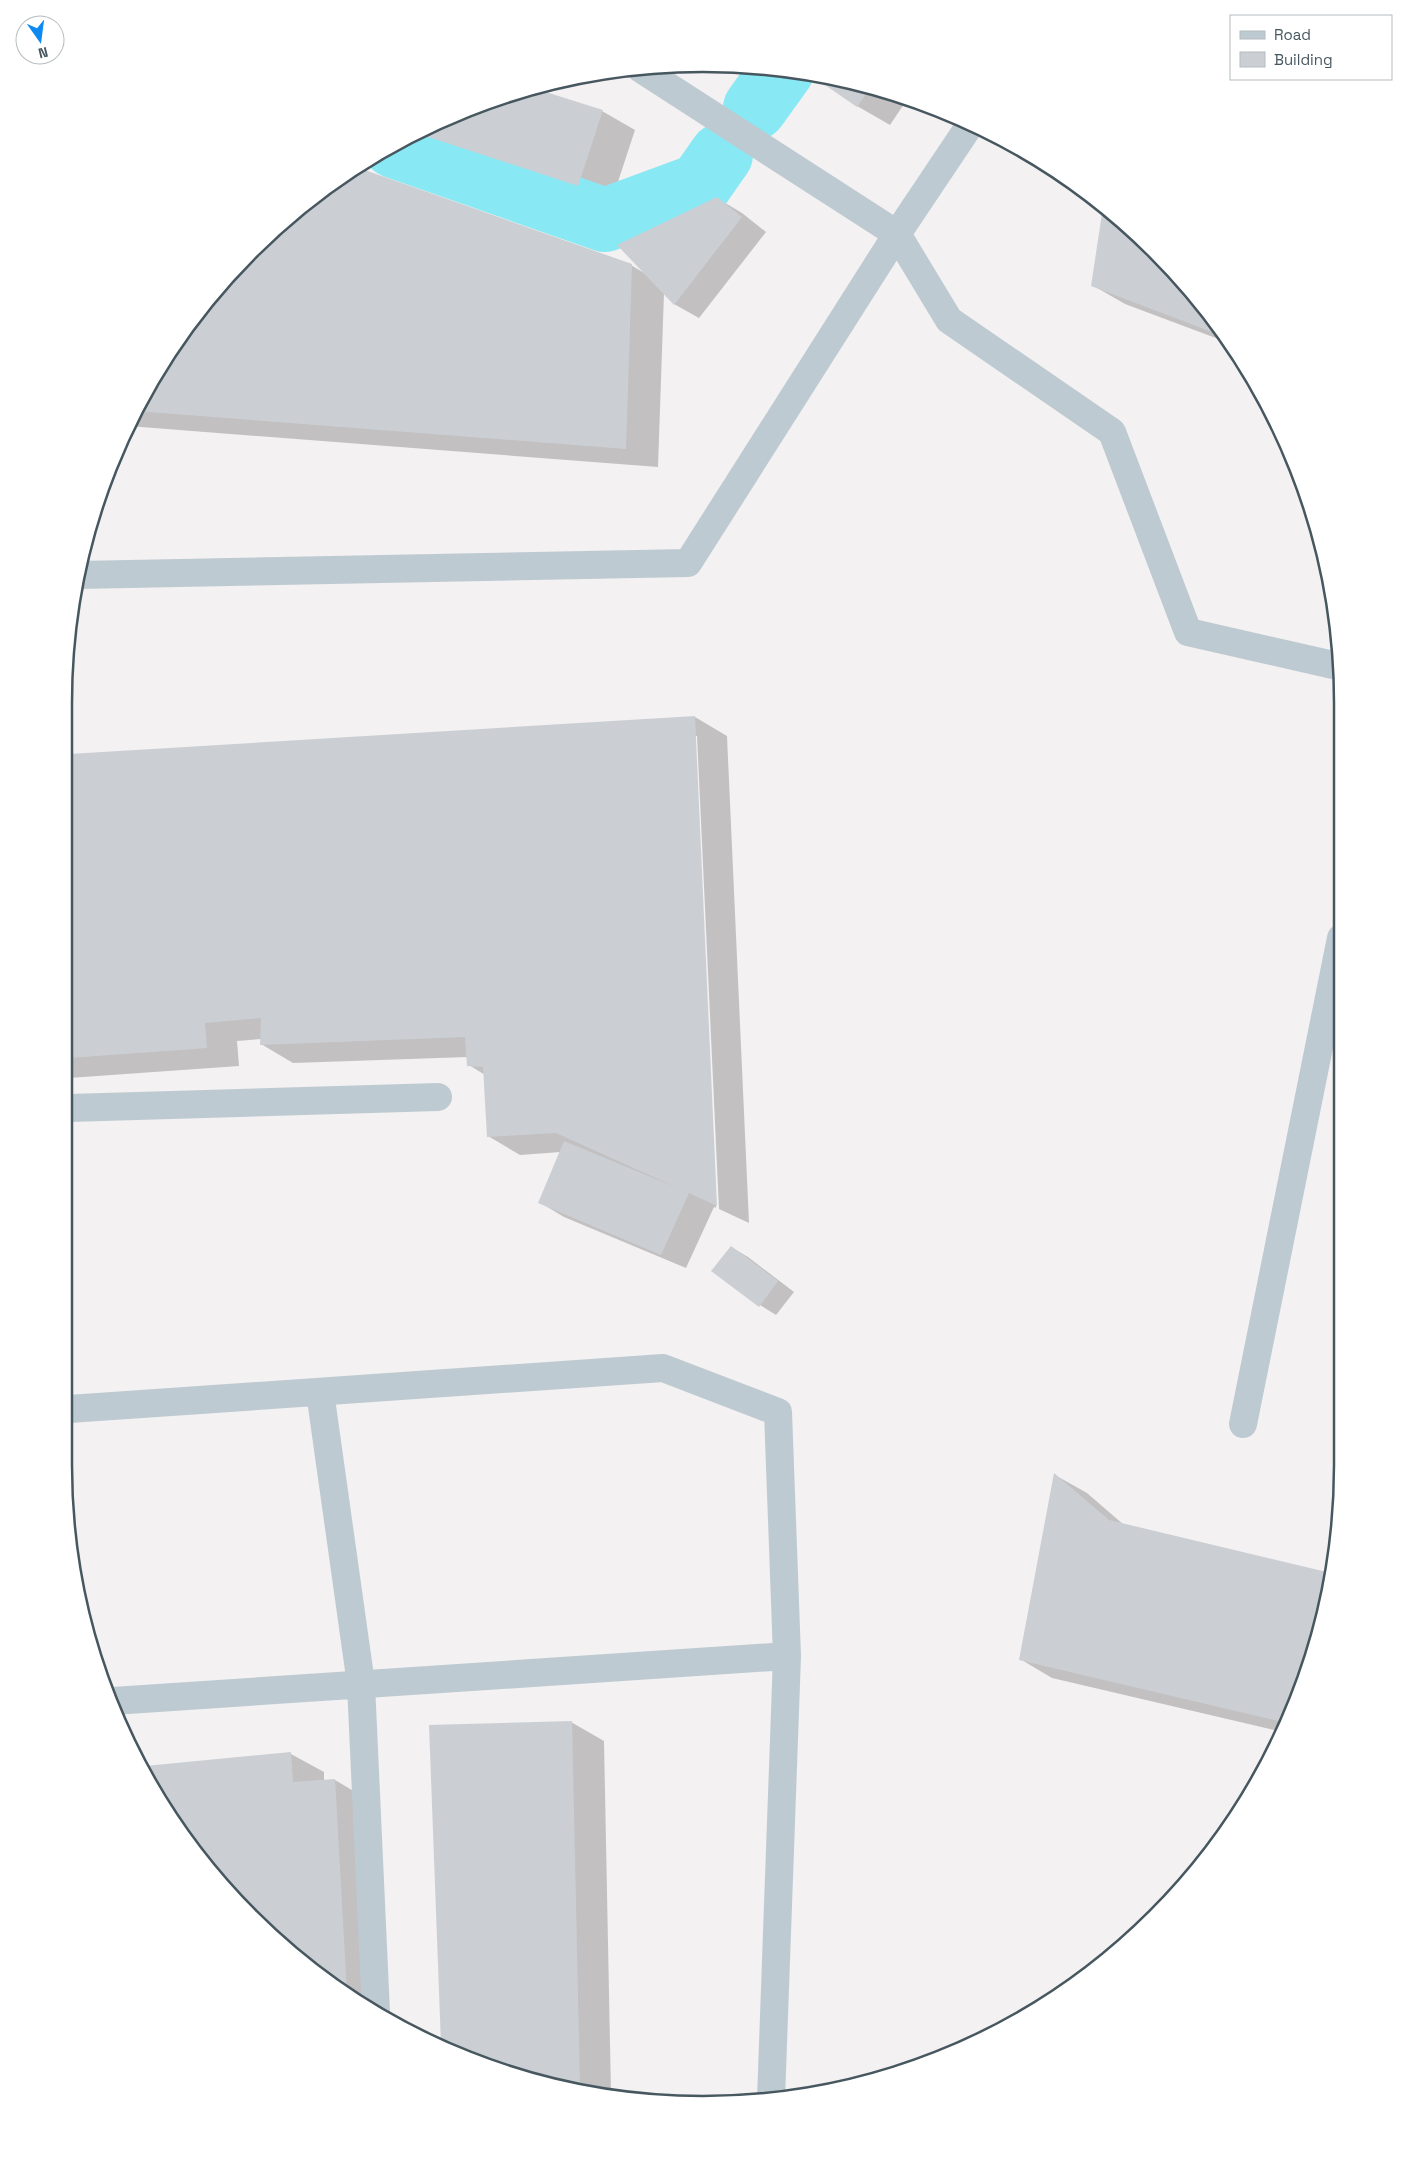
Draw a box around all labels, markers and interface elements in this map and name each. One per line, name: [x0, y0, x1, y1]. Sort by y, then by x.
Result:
north arrow: [15, 15, 65, 65]
legend: [1230, 15, 1392, 80]
text: Road: [1274, 25, 1311, 44]
text: N: [36, 43, 50, 62]
text: Building: [1274, 50, 1333, 69]

